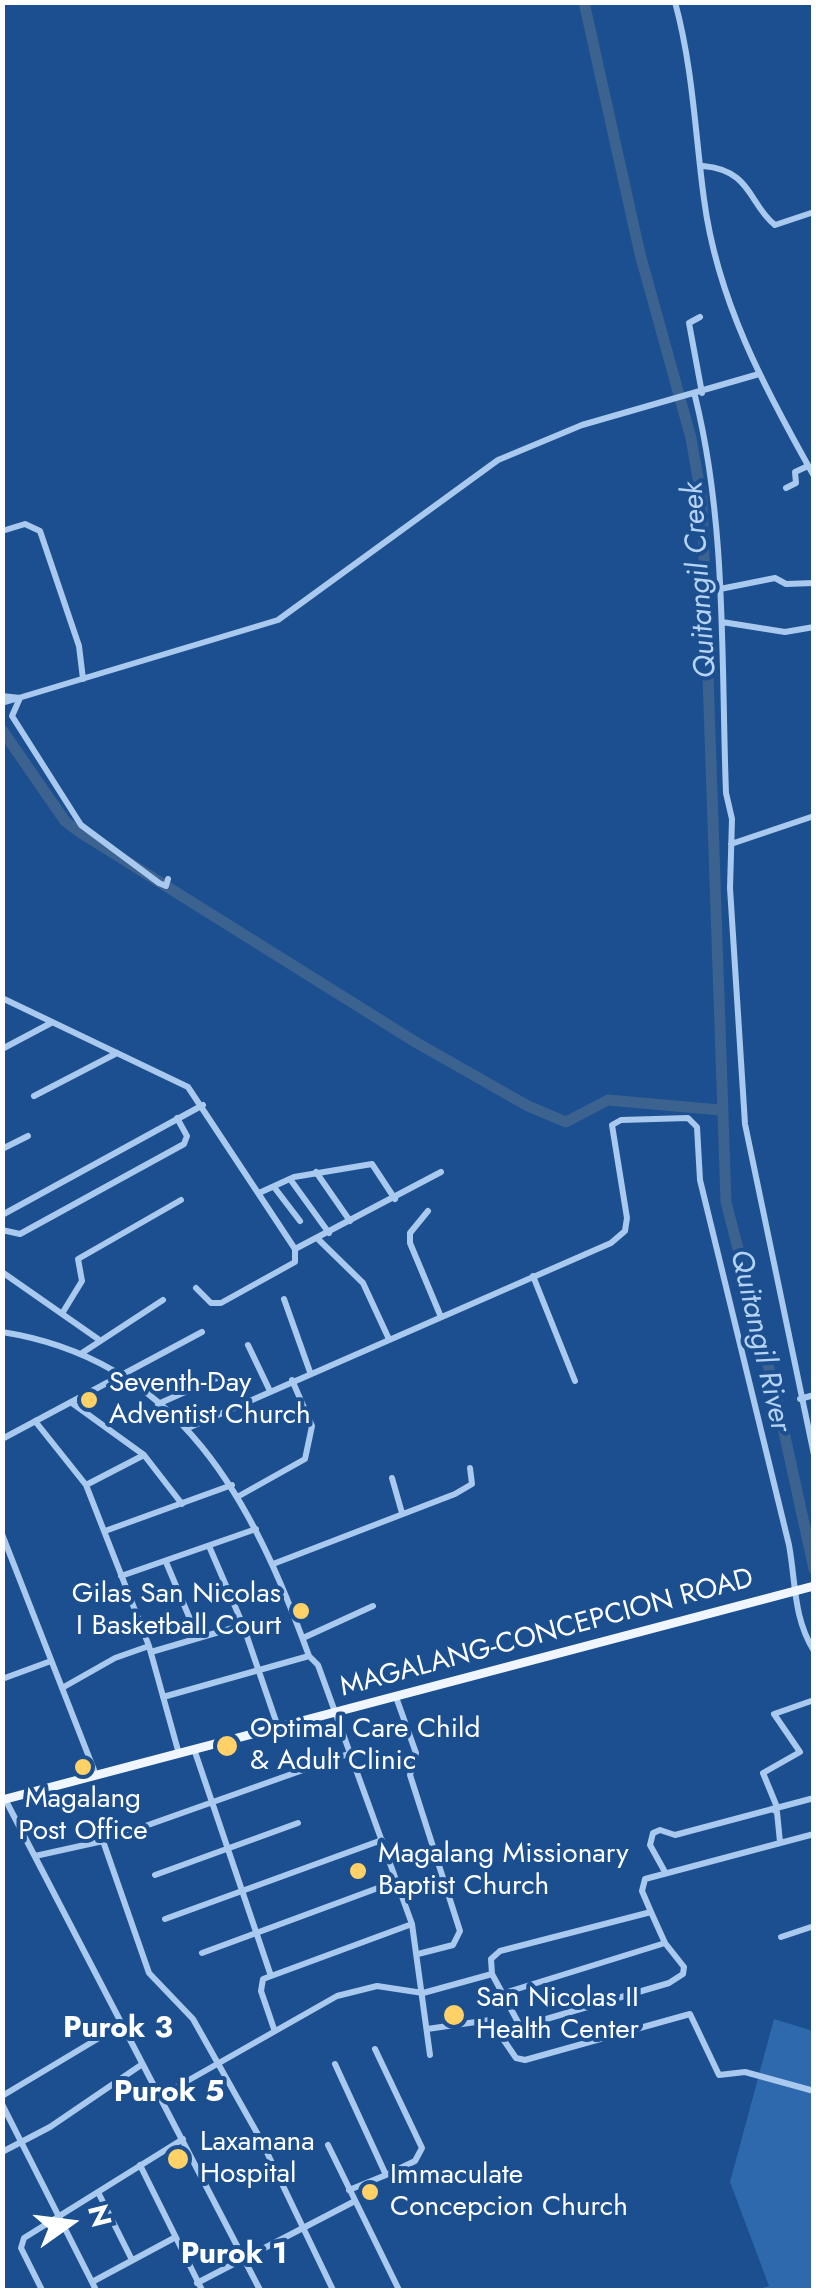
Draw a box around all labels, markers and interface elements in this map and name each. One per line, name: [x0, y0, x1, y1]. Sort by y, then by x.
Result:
water label: Quitangil Creek: [676, 481, 726, 679]
water label: Quitangil River: [721, 1246, 797, 1436]
place label: Seventh-Day Adventist Church: [109, 1367, 311, 1433]
marker: Seventh-Day Adventist Church: [78, 1389, 100, 1411]
street label: MAGALANG-CONCEPCION ROAD: [337, 1563, 757, 1705]
place label: Gilas San Nicolas I Basketball Court: [72, 1578, 281, 1644]
marker: Gilas San Nicolas I Basketball Court: [290, 1600, 312, 1622]
place label: Optimal Care Child & Adult Clinic: [250, 1713, 480, 1779]
marker: Optimal Care Child & Adult Clinic: [214, 1733, 240, 1759]
marker: Magalang Post Office: [72, 1756, 94, 1778]
place label: Magalang Post Office: [18, 1783, 148, 1849]
place label: Magalang Missionary Baptist Church: [378, 1838, 629, 1904]
marker: Magalang Missionary Baptist Church: [347, 1860, 369, 1882]
place label: San Nicolas II Health Center: [476, 1982, 639, 2048]
marker: San Nicolas II Health Center: [441, 2002, 467, 2028]
district label: Purok 3: [63, 2012, 173, 2048]
district label: Purok 5: [114, 2076, 224, 2112]
place label: Laxamana Hospital: [200, 2126, 315, 2192]
marker: Laxamana Hospital: [165, 2146, 191, 2172]
place label: Immaculate Concepcion Church: [390, 2159, 628, 2225]
north arrow: [20, 2173, 120, 2273]
marker: Immaculate Concepcion Church: [359, 2181, 381, 2203]
text: N: [77, 2200, 122, 2231]
district label: Purok 1: [181, 2238, 287, 2274]

